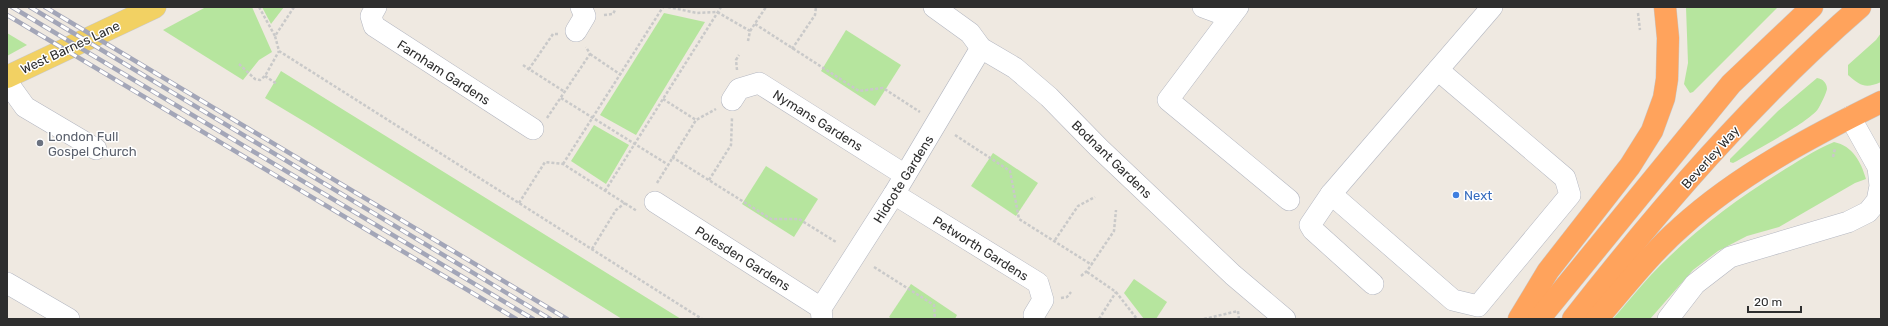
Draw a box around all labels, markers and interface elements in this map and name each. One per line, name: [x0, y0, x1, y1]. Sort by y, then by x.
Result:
street label: West Barnes Lane: [18, 18, 122, 77]
street label: Farnham Gardens: [395, 37, 493, 108]
street label: Nymans Gardens: [770, 87, 866, 154]
street label: Bodnant Gardens: [1069, 117, 1155, 202]
street label: Beverley Way: [1678, 123, 1742, 192]
place label: London Full Gospel Church: [48, 129, 137, 159]
street label: Hidcote Gardens: [870, 132, 937, 226]
marker: London Full Gospel Church: [35, 138, 45, 148]
place label: Next: [1464, 188, 1492, 203]
marker: Next: [1451, 190, 1461, 200]
street label: Petworth Gardens: [930, 213, 1032, 284]
street label: Polesden Gardens: [692, 223, 793, 294]
scale bar: [1748, 288, 1801, 314]
text: 20 m: [1754, 295, 1782, 309]

